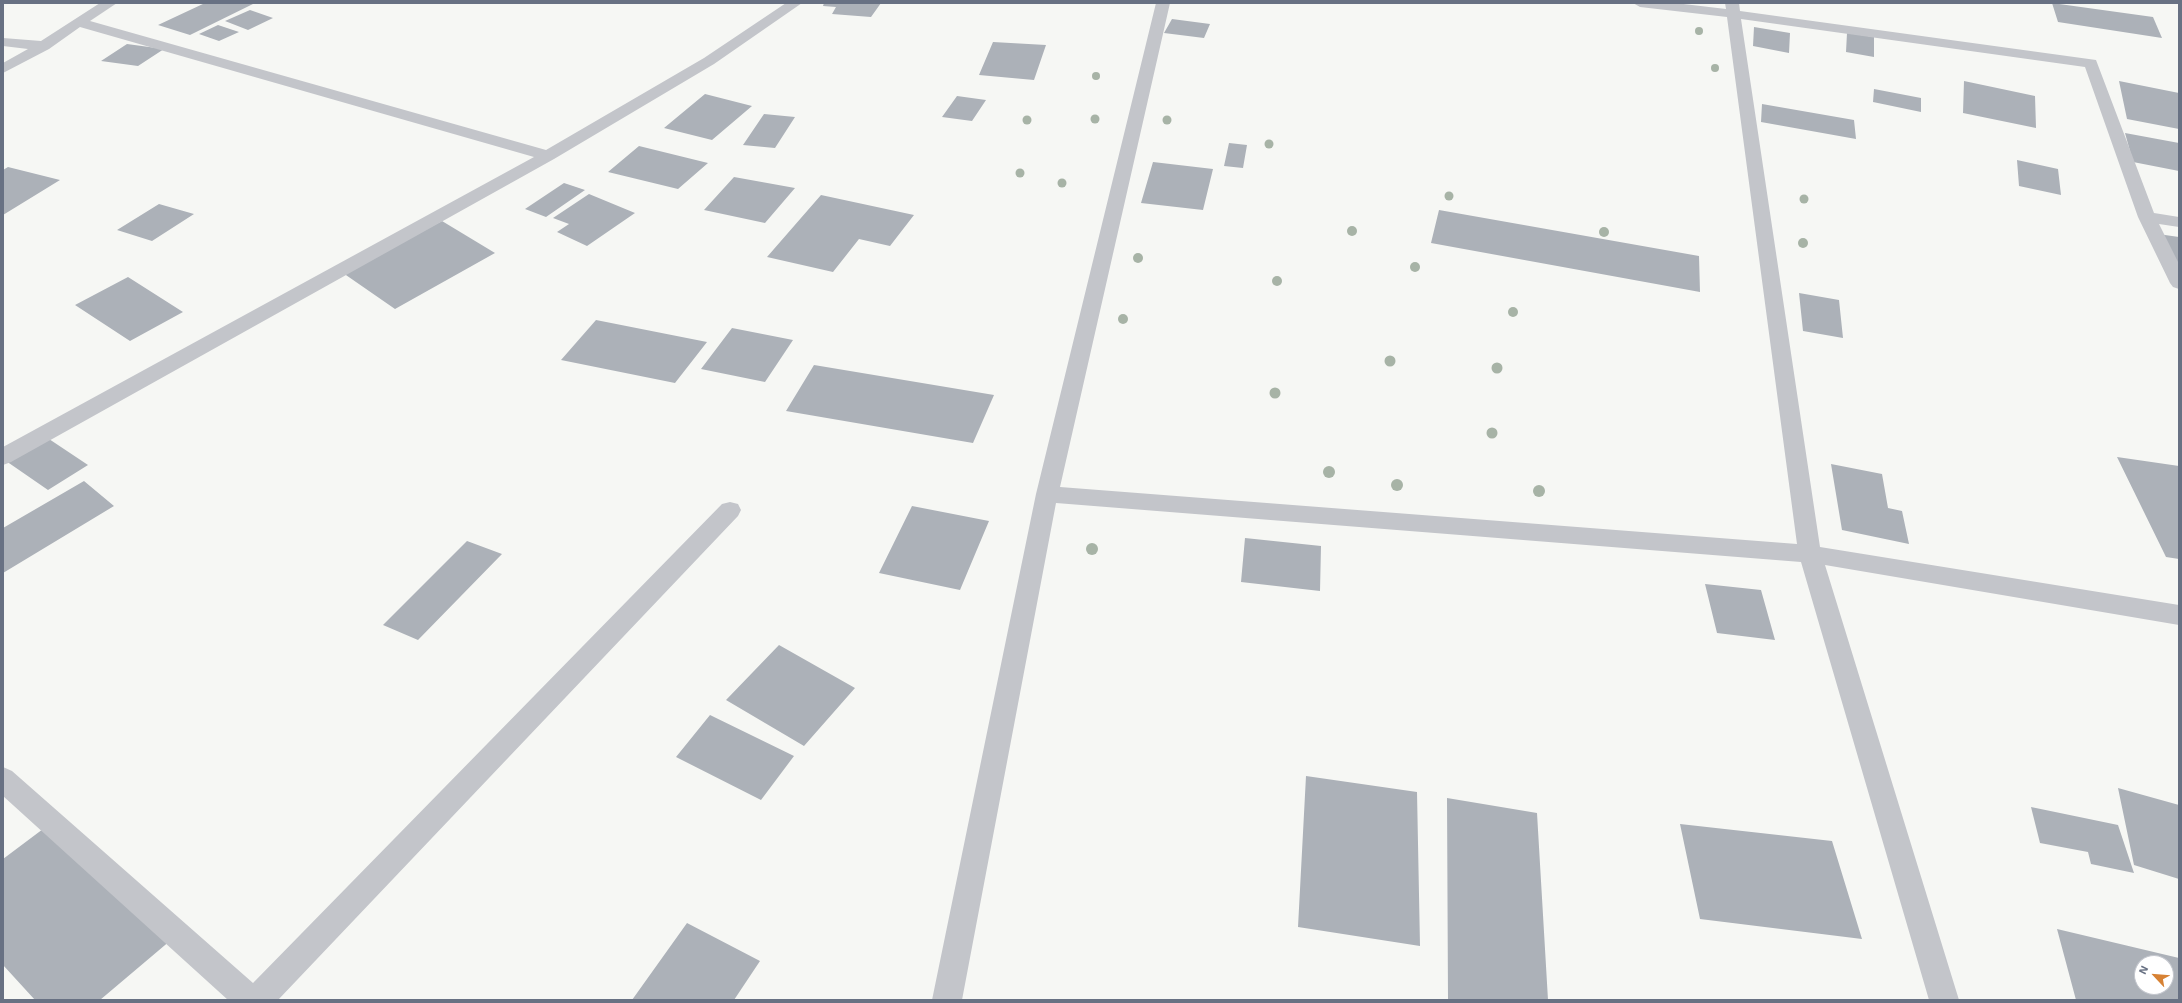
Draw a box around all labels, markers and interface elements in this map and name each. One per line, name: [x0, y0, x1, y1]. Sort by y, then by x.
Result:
north arrow: [2134, 955, 2174, 995]
text: N: [2136, 963, 2151, 976]

